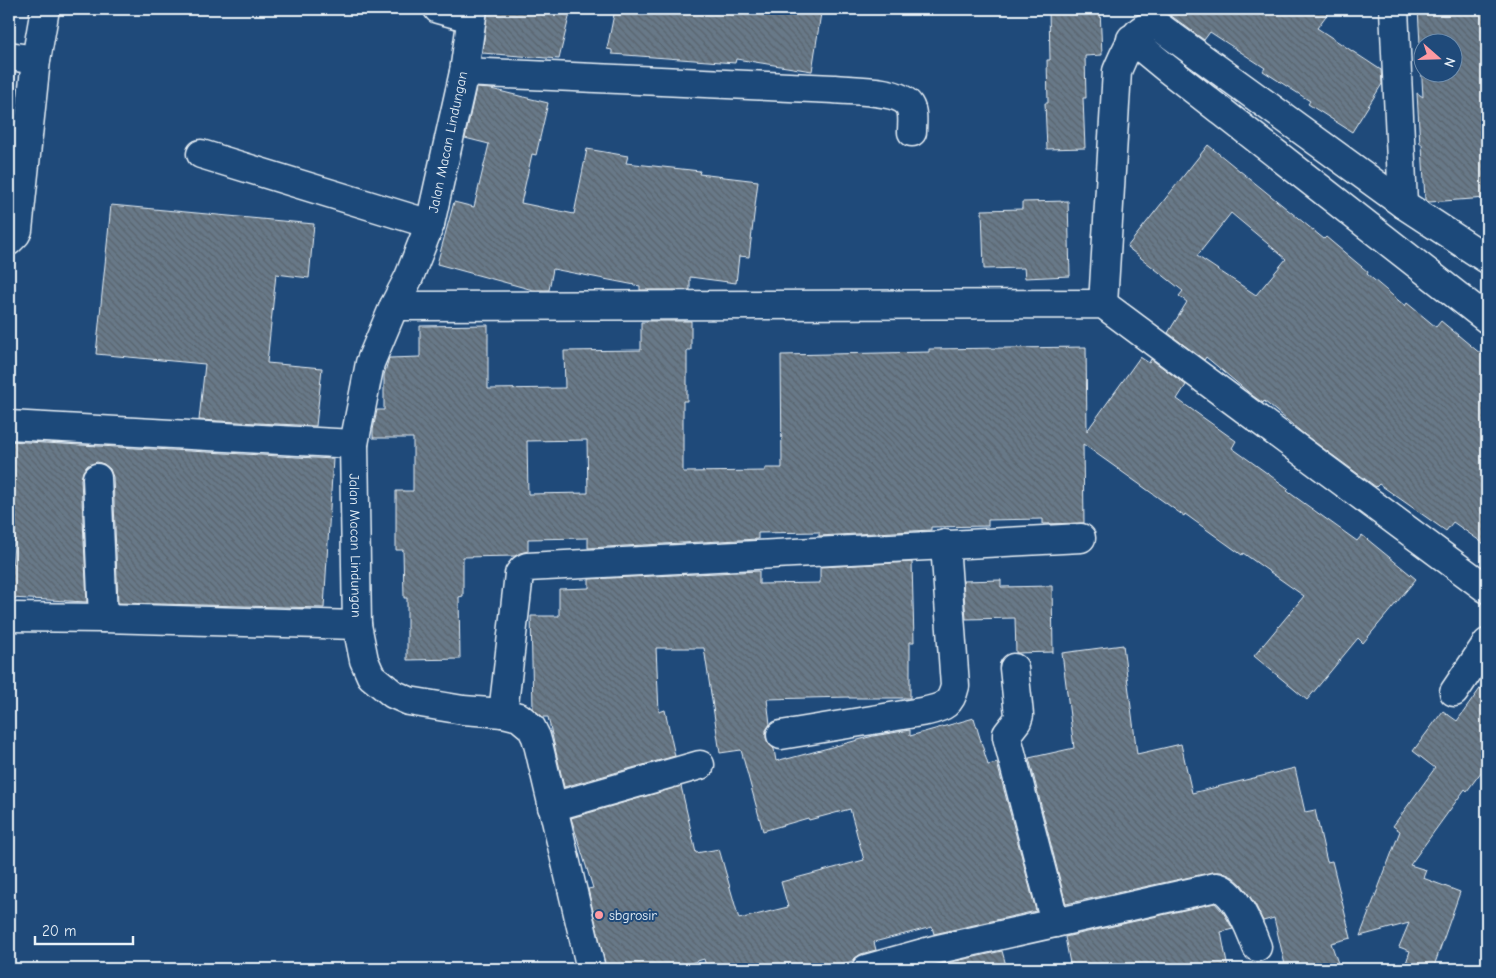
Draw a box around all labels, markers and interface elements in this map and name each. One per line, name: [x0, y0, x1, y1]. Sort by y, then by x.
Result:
north arrow: [1414, 32, 1464, 82]
text: N: [1440, 55, 1459, 69]
street label: Jalan Macan Lindungan: [425, 70, 471, 214]
street label: Jalan Macan Lindungan: [346, 473, 365, 618]
place label: sbgrosir: [609, 907, 657, 924]
marker: sbgrosir: [593, 909, 605, 921]
scale bar: [35, 913, 132, 945]
text: 20 m: [42, 922, 76, 940]

